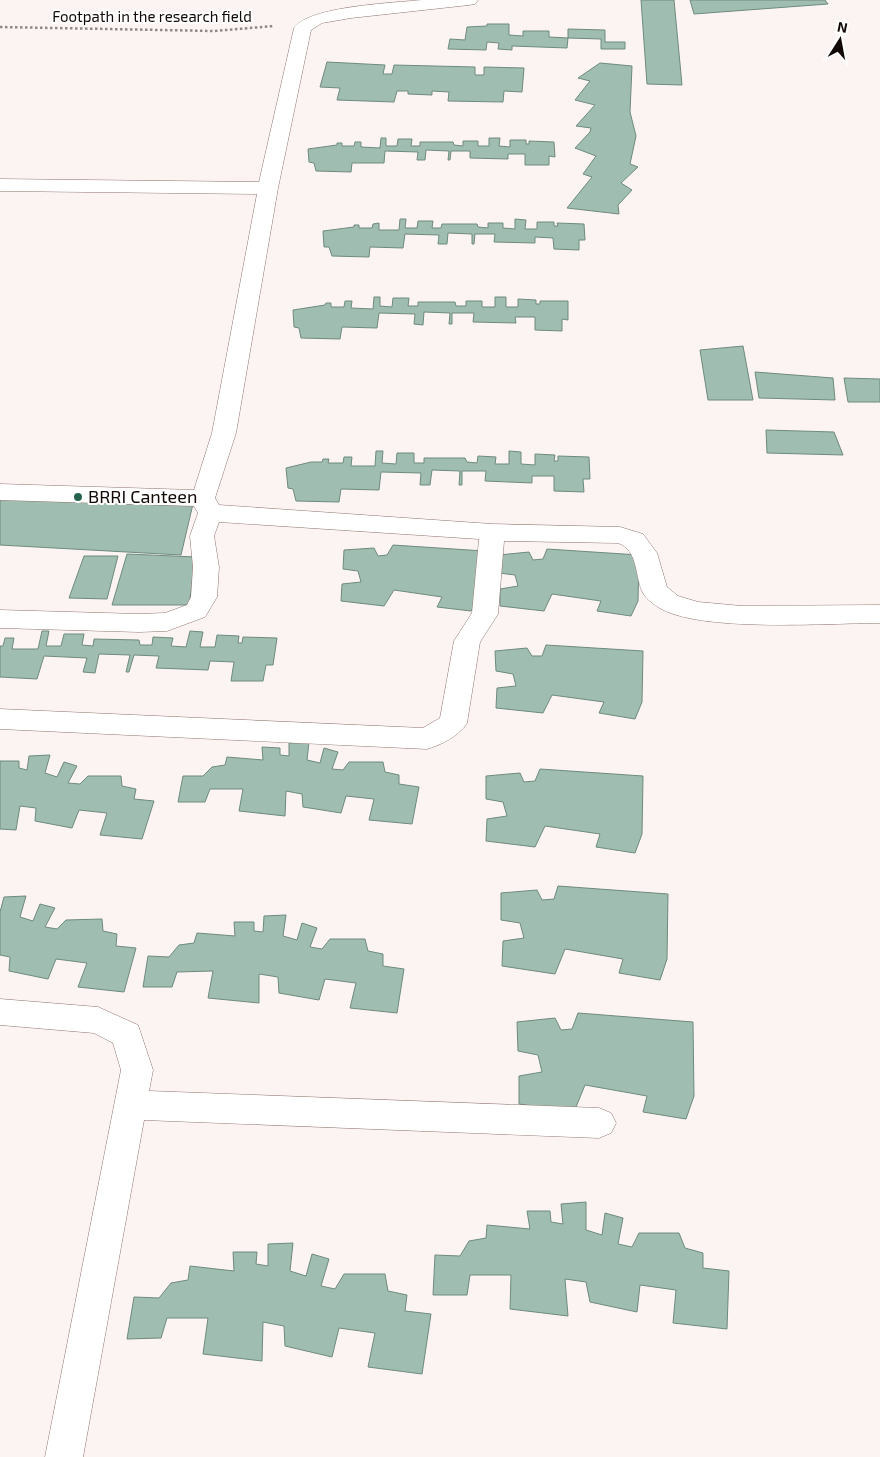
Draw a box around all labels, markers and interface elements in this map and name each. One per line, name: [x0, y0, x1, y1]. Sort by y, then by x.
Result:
street label: Footpath in the research field: [52, 7, 252, 25]
north arrow: [815, 15, 865, 65]
text: N: [836, 17, 849, 36]
place label: BRRI Canteen: [88, 485, 197, 507]
marker: BRRI Canteen: [72, 491, 84, 503]

